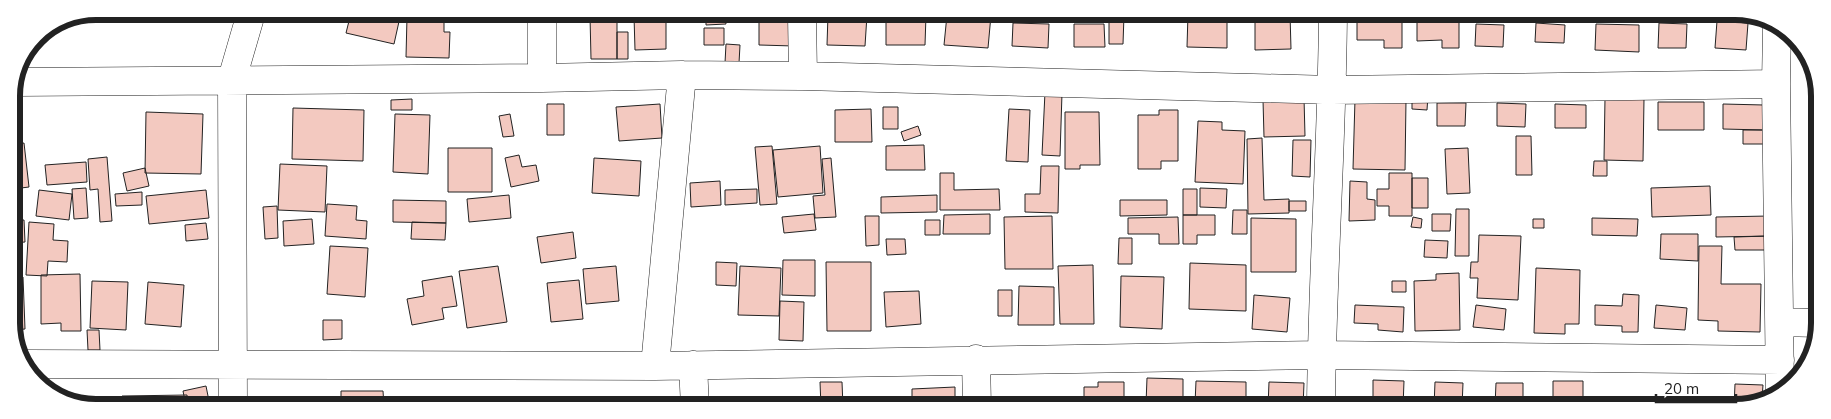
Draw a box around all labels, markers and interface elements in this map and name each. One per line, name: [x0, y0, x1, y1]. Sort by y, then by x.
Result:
scale bar: [1656, 372, 1736, 404]
text: 20 m: [1664, 379, 1699, 398]

